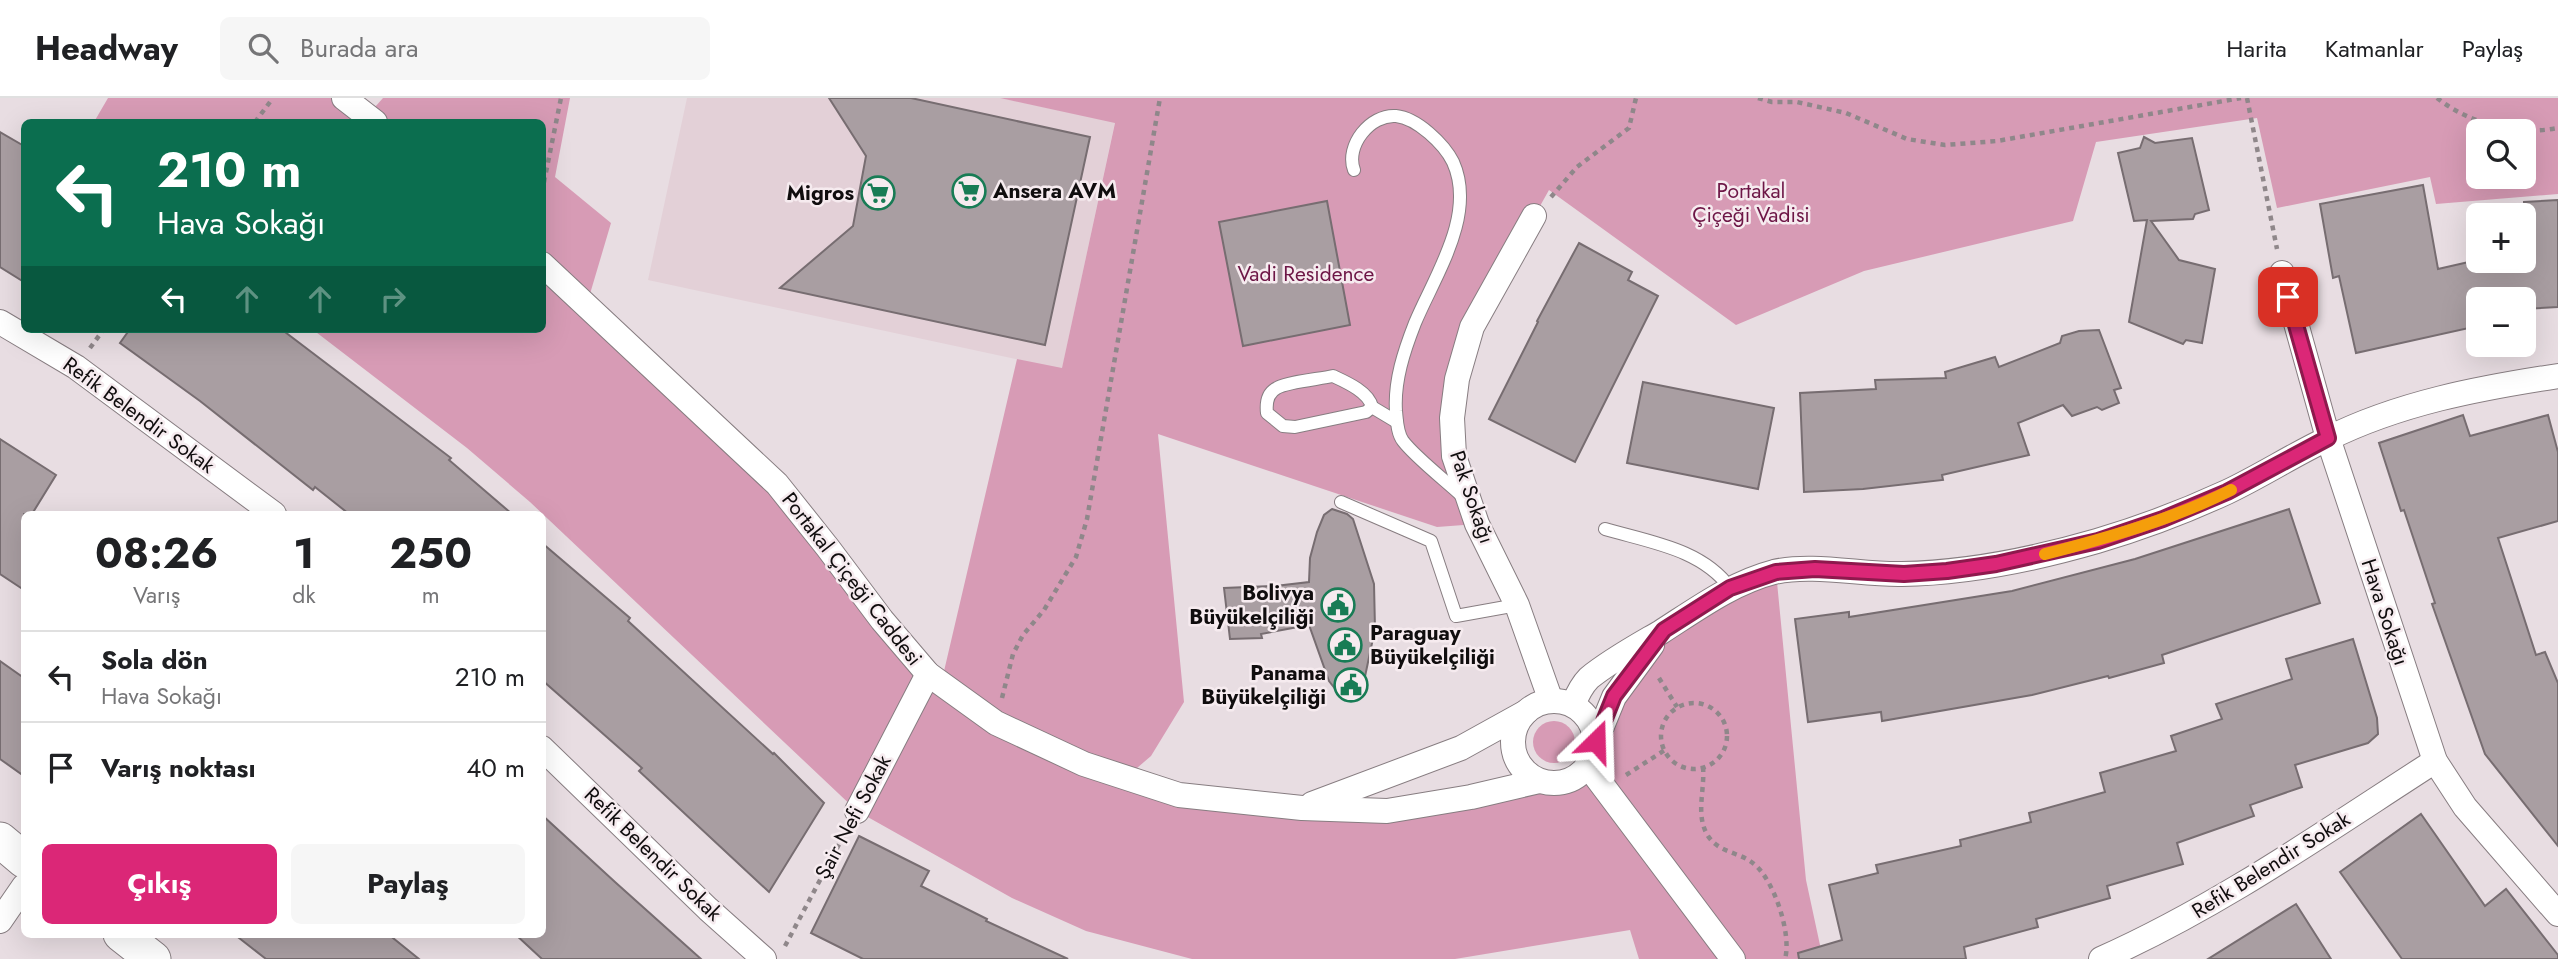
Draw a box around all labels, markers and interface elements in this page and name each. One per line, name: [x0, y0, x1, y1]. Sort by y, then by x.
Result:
search box: [220, 17, 710, 80]
text: Headway: [35, 25, 178, 72]
icon: search: [244, 29, 282, 67]
text: Burada ara: [300, 29, 419, 67]
text: Harita: [2226, 31, 2287, 66]
text: Katmanlar: [2325, 31, 2424, 66]
text: Paylaş: [2462, 31, 2523, 66]
map controls: [2466, 119, 2536, 357]
button: search: [2466, 119, 2536, 189]
text: 210 m: [157, 135, 301, 205]
icon: left: [42, 147, 133, 238]
supermarket icon: Ansera AVM: [950, 172, 988, 210]
supermarket icon: Migros: [859, 174, 897, 212]
place label: Ansera AVM: [992, 176, 1116, 206]
park label: Portakal Çiçeği Vadisi: [1692, 176, 1810, 230]
place label: Migros: [786, 178, 854, 208]
text: Hava Sokağı: [157, 200, 325, 246]
button: +: [2466, 203, 2536, 273]
park label: Vadi Residence: [1238, 259, 1375, 289]
pin: [2258, 267, 2318, 327]
icon: arrive: [2269, 278, 2307, 316]
icon: left: [155, 280, 193, 318]
icon: ahead: [228, 280, 266, 318]
icon: ahead: [301, 280, 339, 318]
icon: right: [374, 280, 412, 318]
button: −: [2466, 287, 2536, 357]
street label: Refik Belendir Sokak: [57, 350, 222, 481]
street label: Pak Sokağı: [1442, 447, 1502, 547]
street label: Portakal Çiçeği Caddesi: [775, 486, 929, 672]
text: 08:26: [95, 523, 218, 584]
text: 1: [293, 523, 315, 584]
text: 250: [390, 523, 472, 584]
street label: Hava Sokağı: [2354, 555, 2416, 669]
text: Varış: [133, 578, 180, 612]
text: dk: [292, 578, 316, 612]
text: m: [422, 578, 440, 612]
place label: Bolivya Büyükelçiliği: [1189, 578, 1314, 632]
public building icon: Bolivya Büyükelçiliği: [1319, 586, 1357, 624]
place label: Paraguay Büyükelçiliği: [1370, 618, 1495, 672]
public building icon: Paraguay Büyükelçiliği: [1326, 626, 1364, 664]
text: Sola dön: [101, 641, 208, 679]
icon: left: [42, 658, 80, 696]
text: 210 m: [455, 658, 525, 696]
place label: Panama Büyükelçiliği: [1201, 658, 1326, 712]
public building icon: Panama Büyükelçiliği: [1332, 666, 1370, 704]
text: Hava Sokağı: [101, 679, 222, 713]
position arrow: [1559, 704, 1633, 778]
icon: arrive: [42, 749, 80, 787]
text: Varış noktası: [101, 749, 256, 787]
text: 40 m: [466, 749, 525, 787]
street label: Şair Nefi Sokak: [808, 749, 899, 885]
street label: Refik Belendir Sokak: [577, 780, 729, 928]
street label: Refik Belendir Sokak: [2186, 804, 2356, 926]
button: Çıkış: [42, 844, 277, 924]
button: Paylaş: [291, 844, 525, 924]

